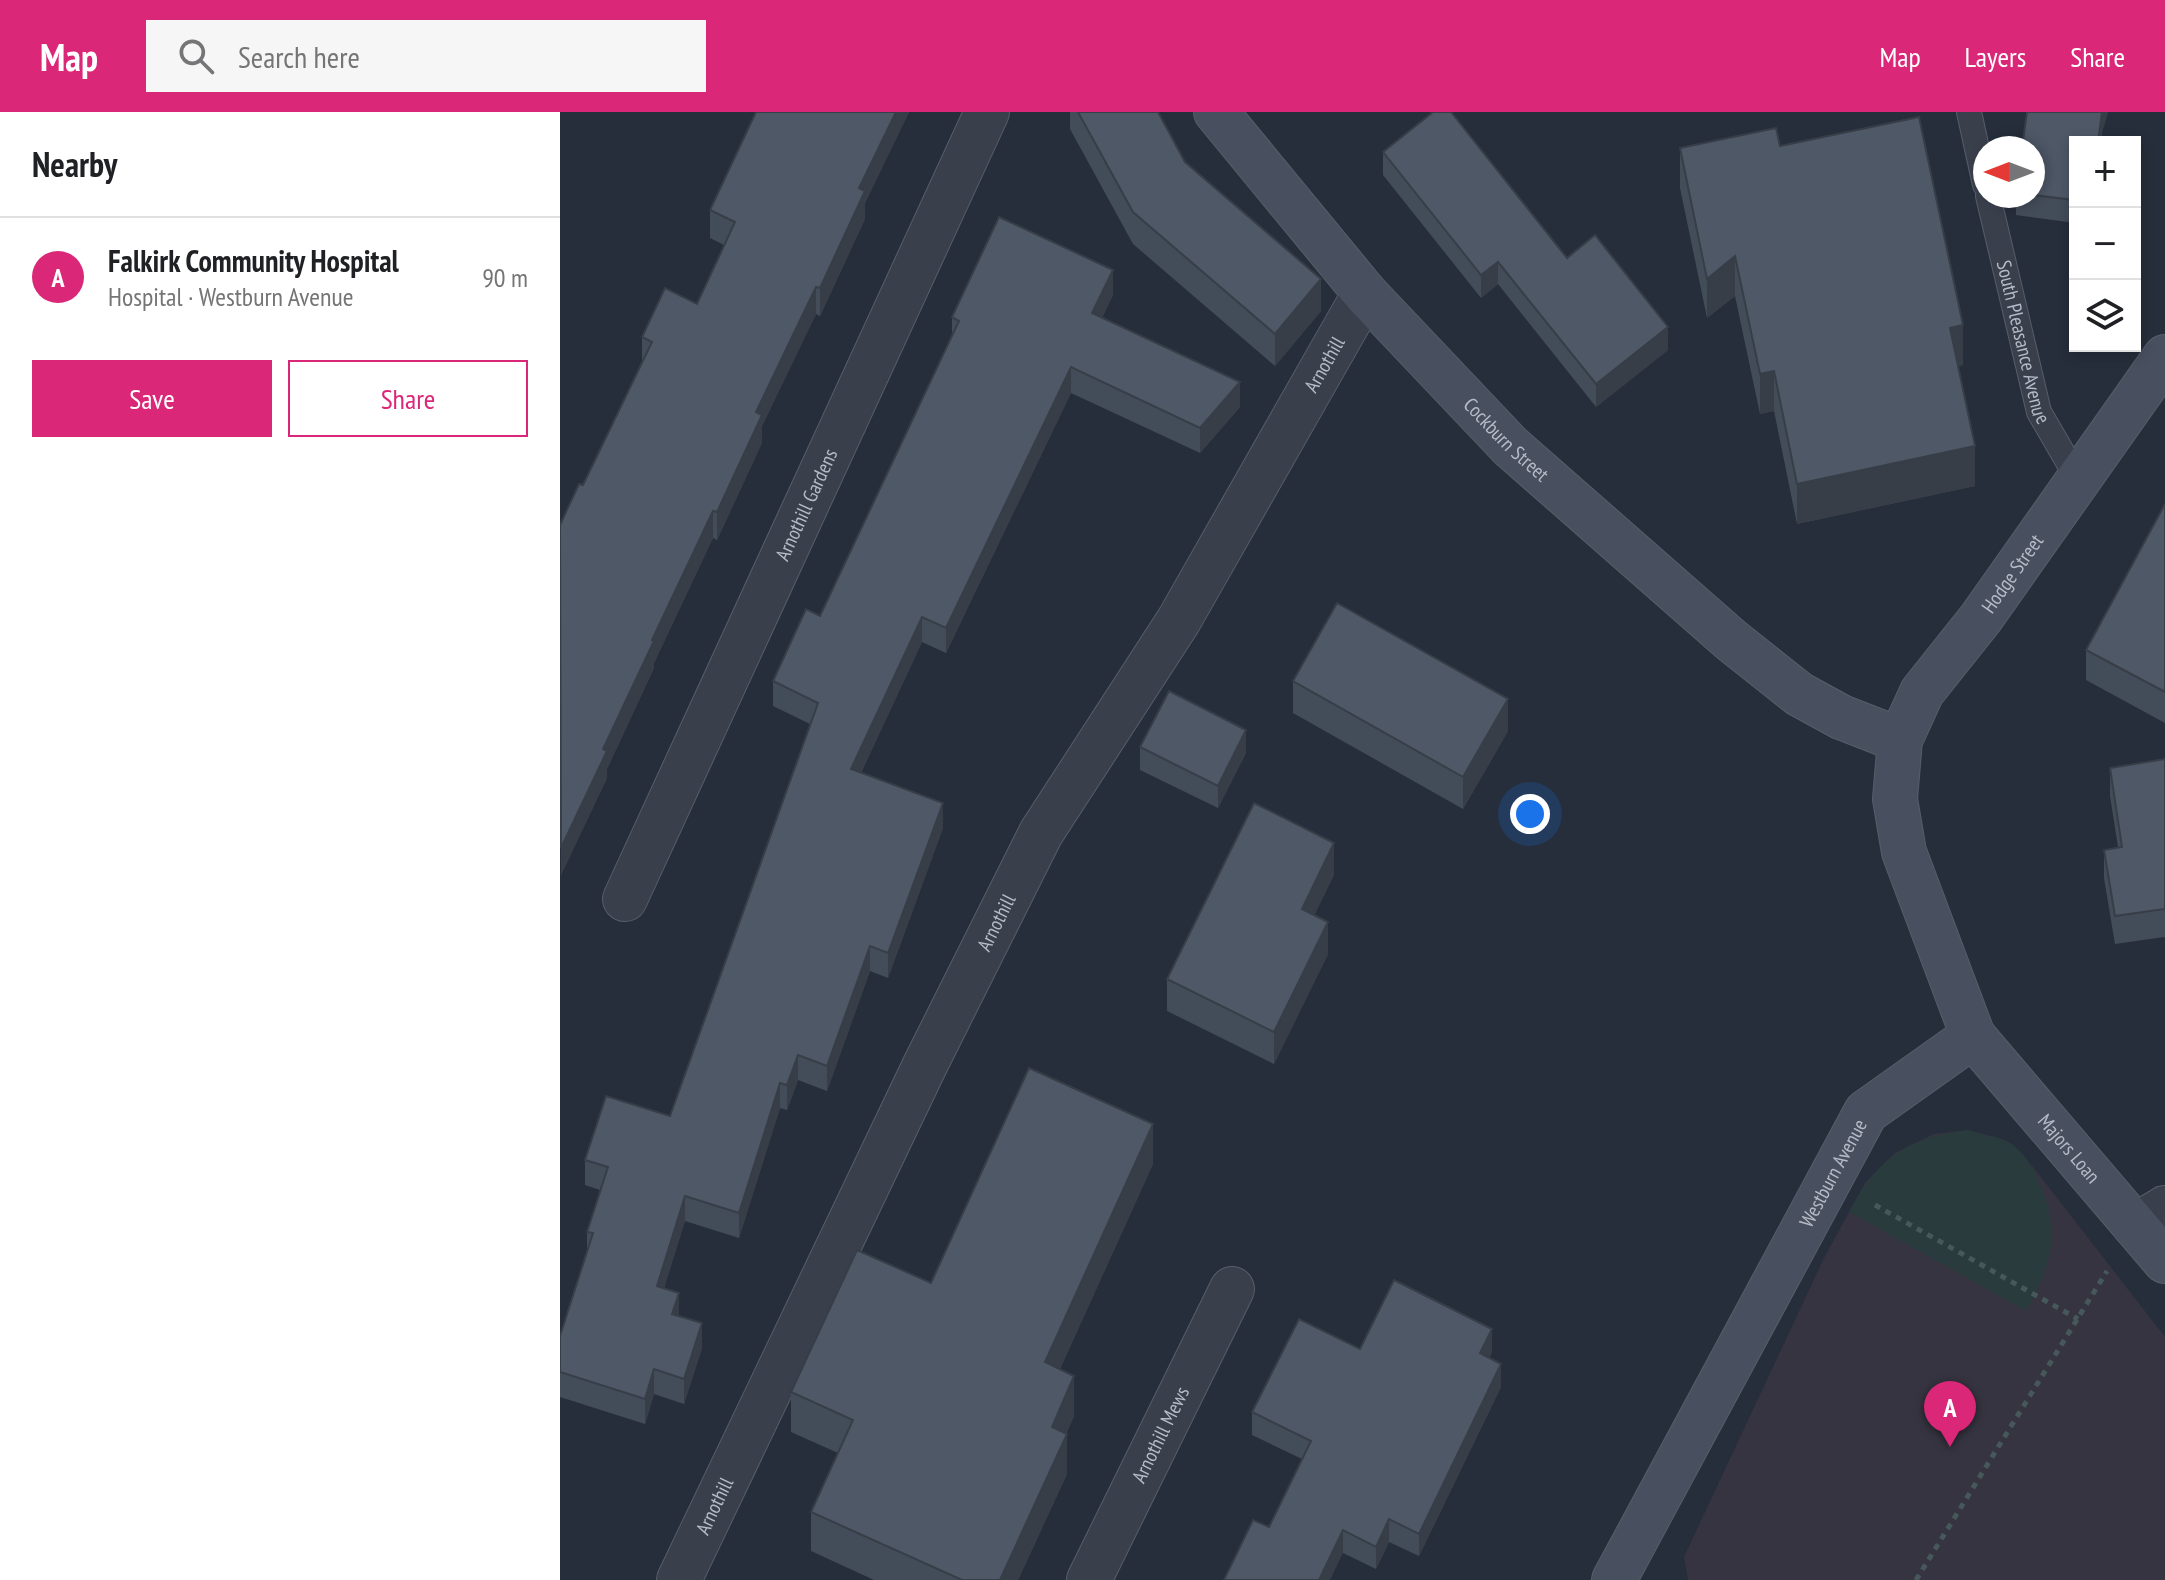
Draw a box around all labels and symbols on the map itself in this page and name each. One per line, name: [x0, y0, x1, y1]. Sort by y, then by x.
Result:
north arrow: [1973, 136, 2045, 208]
street label: South Pleasance Avenue: [1991, 258, 2056, 429]
street label: Arnothill: [1298, 331, 1351, 397]
street label: Cockburn Street: [1458, 392, 1555, 487]
street label: Arnothill Gardens: [769, 444, 843, 565]
street label: Hodge Street: [1976, 529, 2049, 618]
your location: [1510, 794, 1550, 834]
street label: Arnothill: [971, 889, 1021, 955]
street label: Majors Loan: [2032, 1109, 2106, 1189]
street label: Westburn Avenue: [1793, 1115, 1873, 1232]
pin: A: [1924, 1381, 1976, 1447]
street label: Arnothill Mews: [1126, 1382, 1195, 1487]
street label: Arnothill: [690, 1473, 739, 1539]

